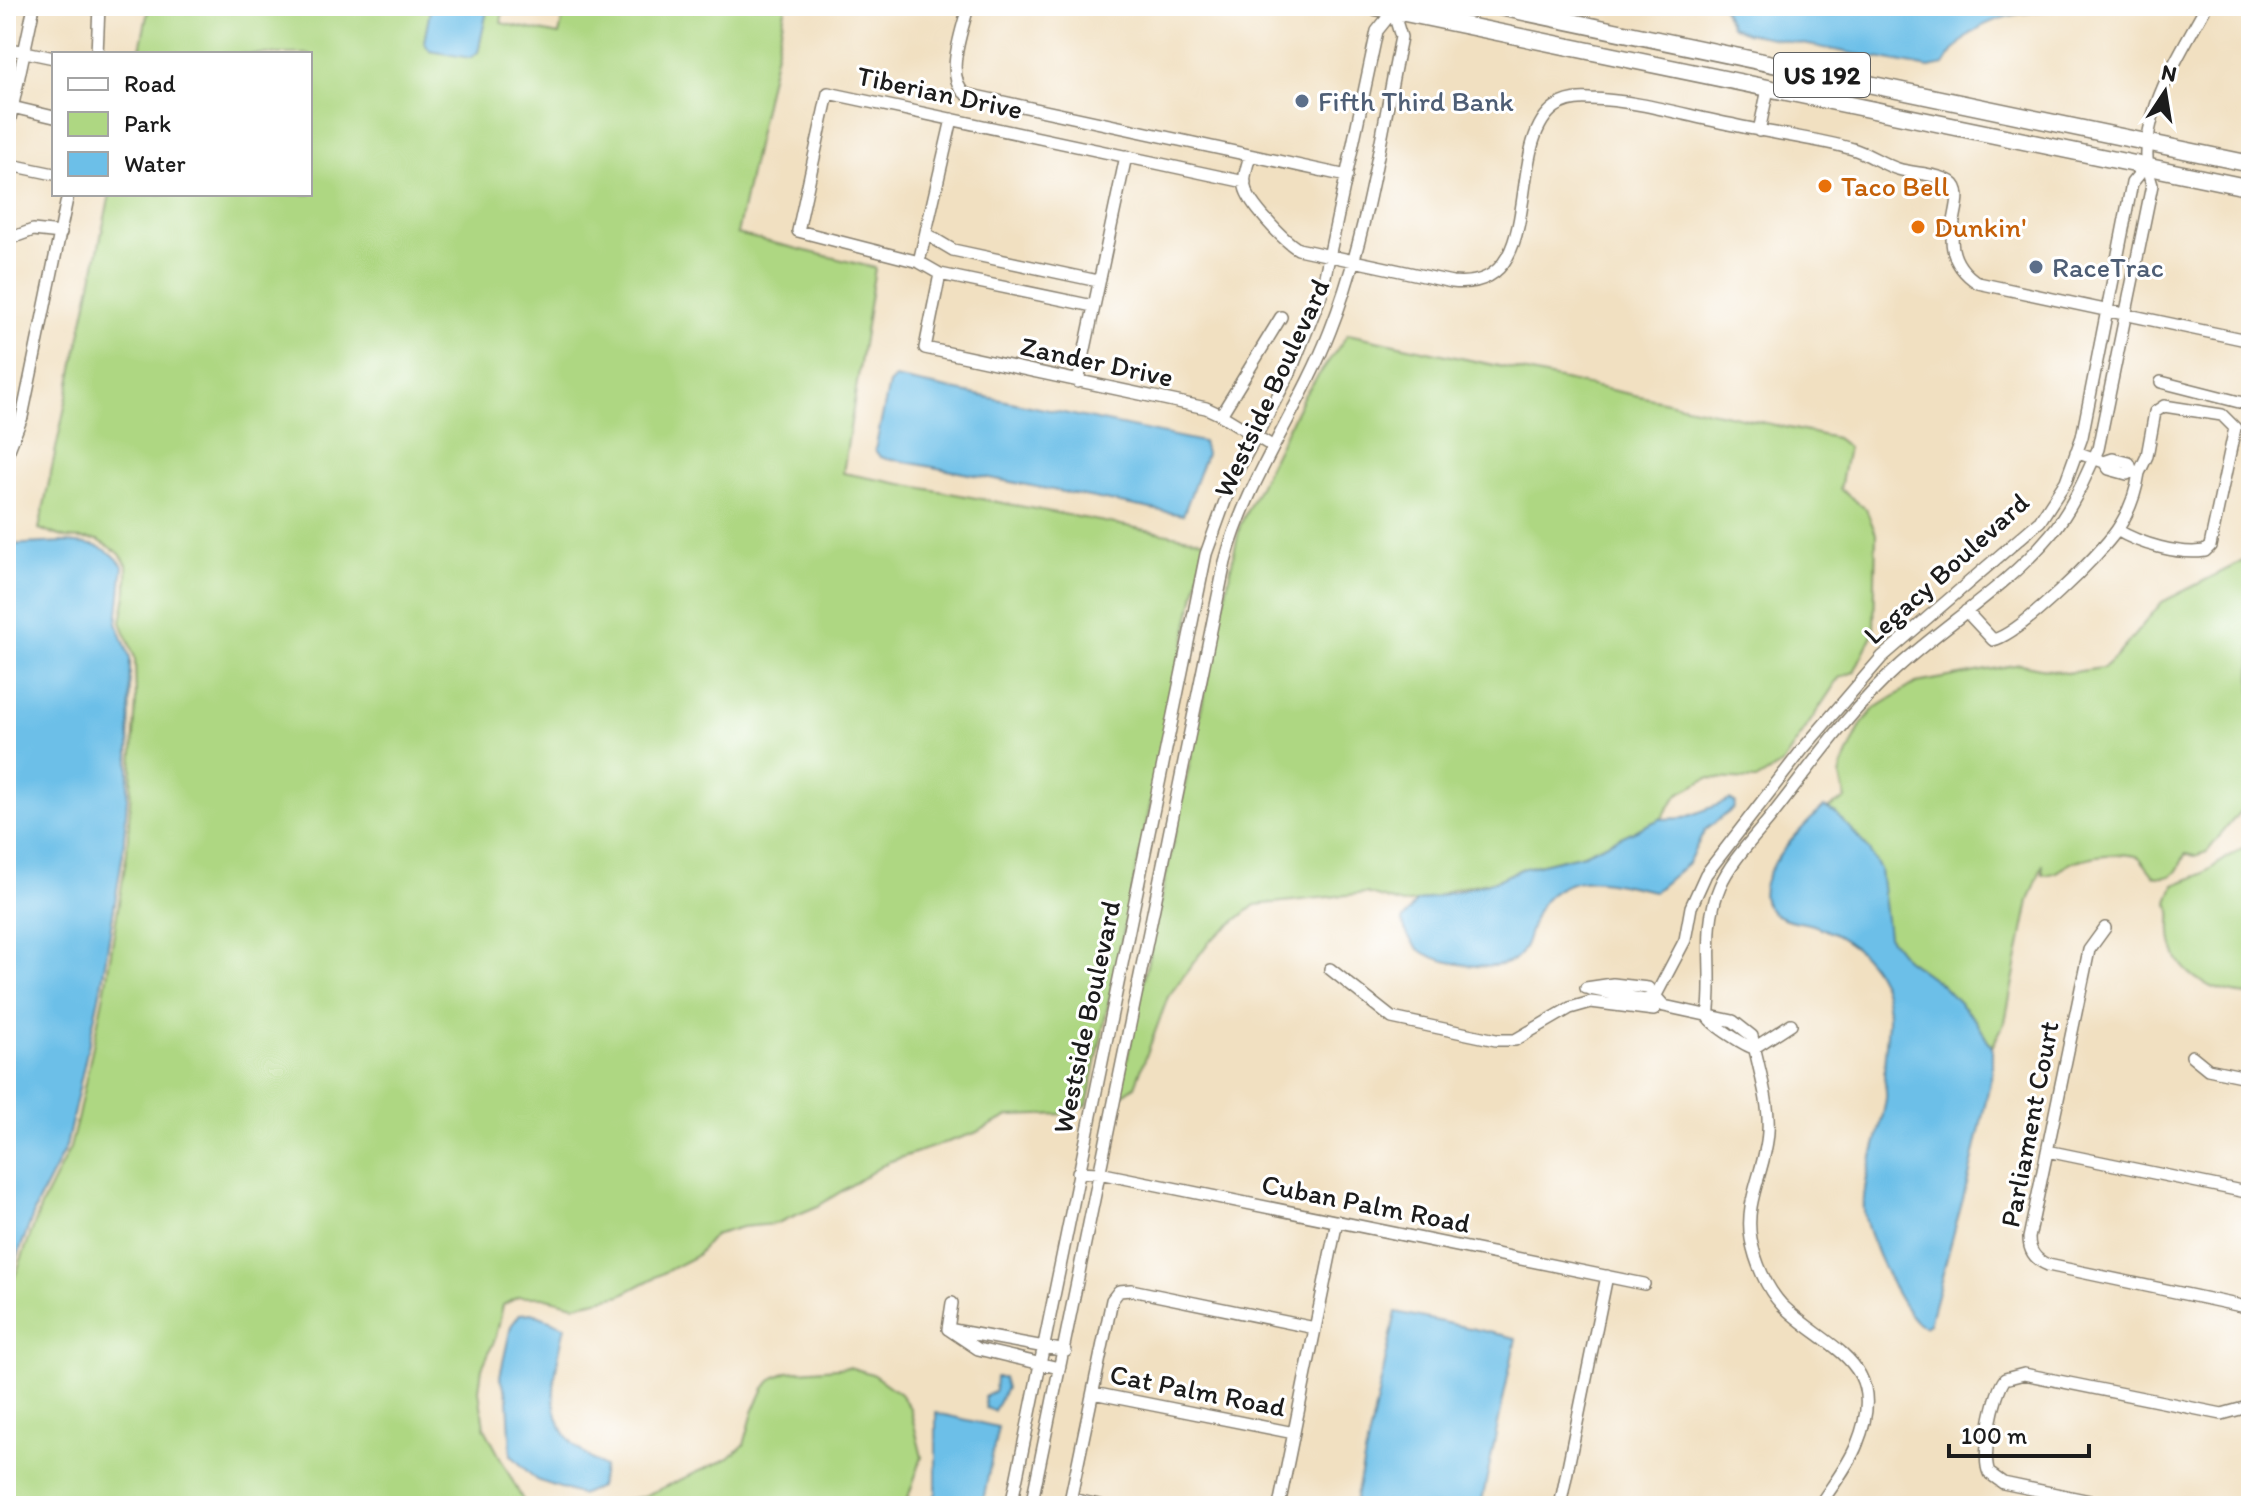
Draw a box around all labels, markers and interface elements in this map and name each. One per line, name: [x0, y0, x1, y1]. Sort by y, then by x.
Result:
legend: [52, 52, 312, 196]
north arrow: [2125, 52, 2205, 132]
road number: US 192: [1774, 53, 1870, 97]
street label: Tiberian Drive: [854, 58, 1026, 126]
text: N: [2159, 58, 2179, 88]
text: Road: [124, 69, 176, 98]
place label: Fifth Third Bank: [1318, 84, 1514, 118]
marker: Fifth Third Bank: [1293, 92, 1311, 110]
text: Park: [124, 109, 171, 138]
text: Water: [124, 149, 186, 178]
place label: Taco Bell: [1841, 169, 1949, 203]
marker: Taco Bell: [1816, 177, 1834, 195]
place label: Dunkin': [1934, 210, 2026, 244]
marker: Dunkin': [1909, 218, 1927, 236]
place label: RaceTrac: [2052, 250, 2164, 284]
marker: RaceTrac: [2027, 258, 2045, 276]
street label: Westside Boulevard: [1205, 273, 1337, 503]
street label: Zander Drive: [1018, 328, 1176, 394]
street label: Legacy Boulevard: [1856, 484, 2036, 651]
street label: Westside Boulevard: [1045, 897, 1127, 1136]
street label: Parliament Court: [1992, 1018, 2066, 1230]
street label: Cuban Palm Road: [1259, 1166, 1473, 1240]
street label: Cat Palm Road: [1107, 1356, 1289, 1424]
scale bar: [1949, 1408, 2089, 1458]
text: 100 m: [1961, 1421, 2027, 1450]

